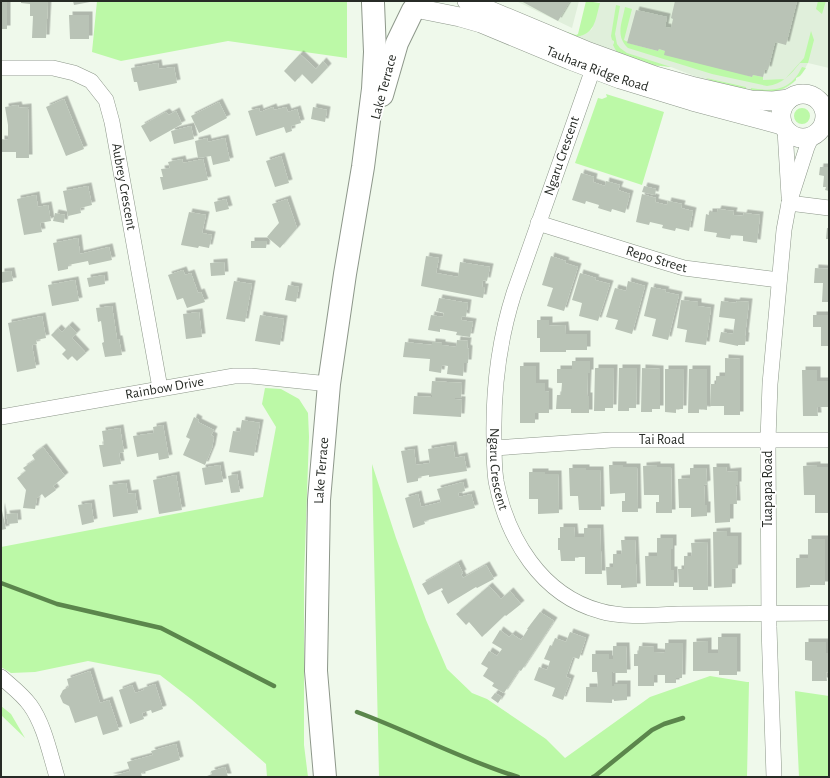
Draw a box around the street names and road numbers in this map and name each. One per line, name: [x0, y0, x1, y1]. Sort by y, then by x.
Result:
street label: Tauhara Ridge Road: [544, 44, 650, 94]
street label: Lake Terrace: [369, 53, 399, 121]
street label: Ngaru Crescent: [542, 114, 582, 197]
street label: Aubrey Crescent: [109, 142, 138, 232]
street label: Repo Street: [624, 244, 688, 275]
street label: Rainbow Drive: [124, 374, 205, 402]
street label: Ngaru Crescent: [487, 428, 510, 513]
street label: Tai Road: [639, 433, 685, 447]
street label: Lake Terrace: [312, 437, 331, 504]
street label: Tuapapa Road: [761, 451, 775, 527]

